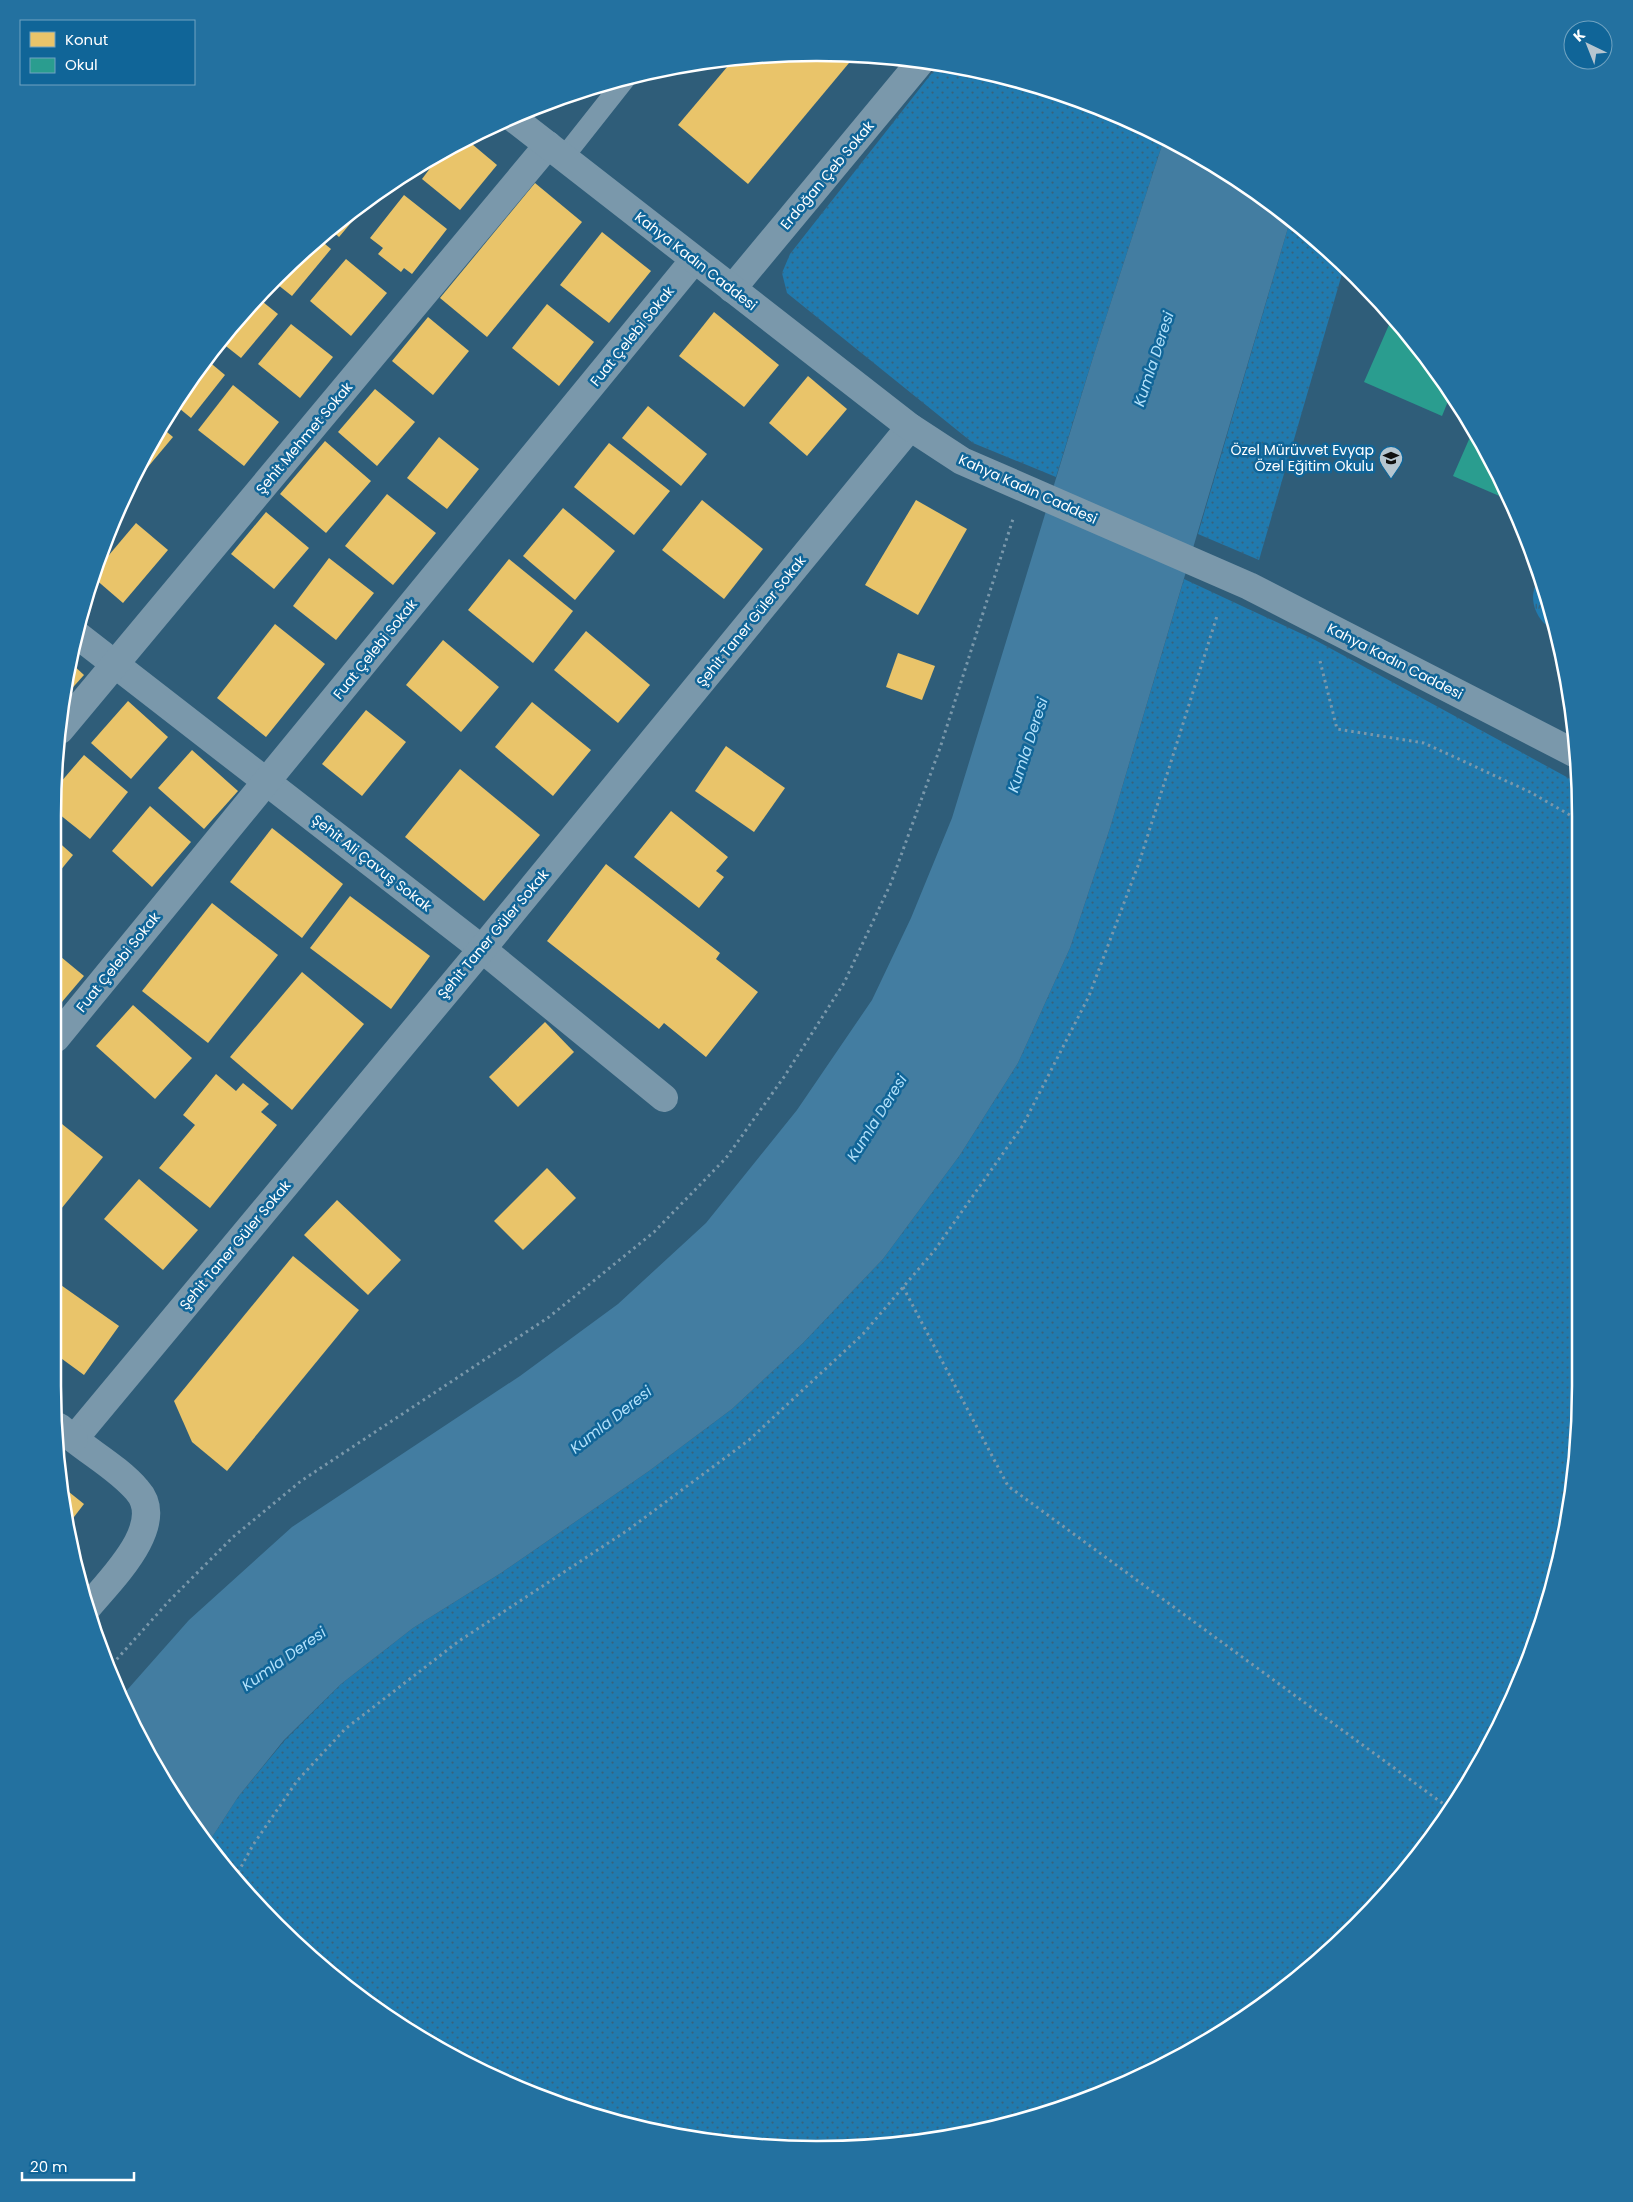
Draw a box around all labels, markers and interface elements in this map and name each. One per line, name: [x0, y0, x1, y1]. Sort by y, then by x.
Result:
legend: [20, 20, 195, 85]
north arrow: [1563, 20, 1613, 70]
text: K: [1569, 25, 1590, 46]
text: Konut: [65, 29, 108, 50]
text: Okul: [65, 54, 98, 75]
street label: Erdoğan Çeb Sokak: [776, 116, 879, 234]
street label: Kahya Kadın Caddesi: [631, 207, 761, 315]
street label: Fuat Çelebi Sokak: [585, 281, 679, 390]
water label: Kumla Deresi: [1128, 308, 1179, 409]
street label: Şehit Mehmet Sokak: [251, 377, 357, 498]
place label: Özel Mürüvvet Evyap Özel Eğitim Okulu: [1231, 440, 1374, 476]
school or university icon: Özel Mürüvvet Evyap Özel Eğitim Okulu: [1378, 445, 1404, 479]
street label: Kahya Kadın Caddesi: [955, 449, 1101, 529]
street label: Şehit Taner Güler Sokak: [692, 550, 811, 691]
street label: Fuat Çelebi Sokak: [328, 594, 422, 703]
street label: Kahya Kadın Caddesi: [1324, 618, 1466, 704]
water label: Kumla Deresi: [1002, 694, 1053, 795]
street label: Şehit Ali Çavuş Sokak: [308, 810, 437, 917]
street label: Şehit Taner Güler Sokak: [433, 864, 554, 1003]
street label: Fuat Çelebi Sokak: [71, 907, 165, 1016]
water label: Kumla Deresi: [842, 1070, 912, 1165]
street label: Şehit Taner Güler Sokak: [175, 1175, 296, 1314]
water label: Kumla Deresi: [565, 1381, 656, 1458]
water label: Kumla Deresi: [237, 1622, 330, 1695]
scale bar: [22, 2150, 135, 2182]
text: 20 m: [30, 2156, 68, 2177]

